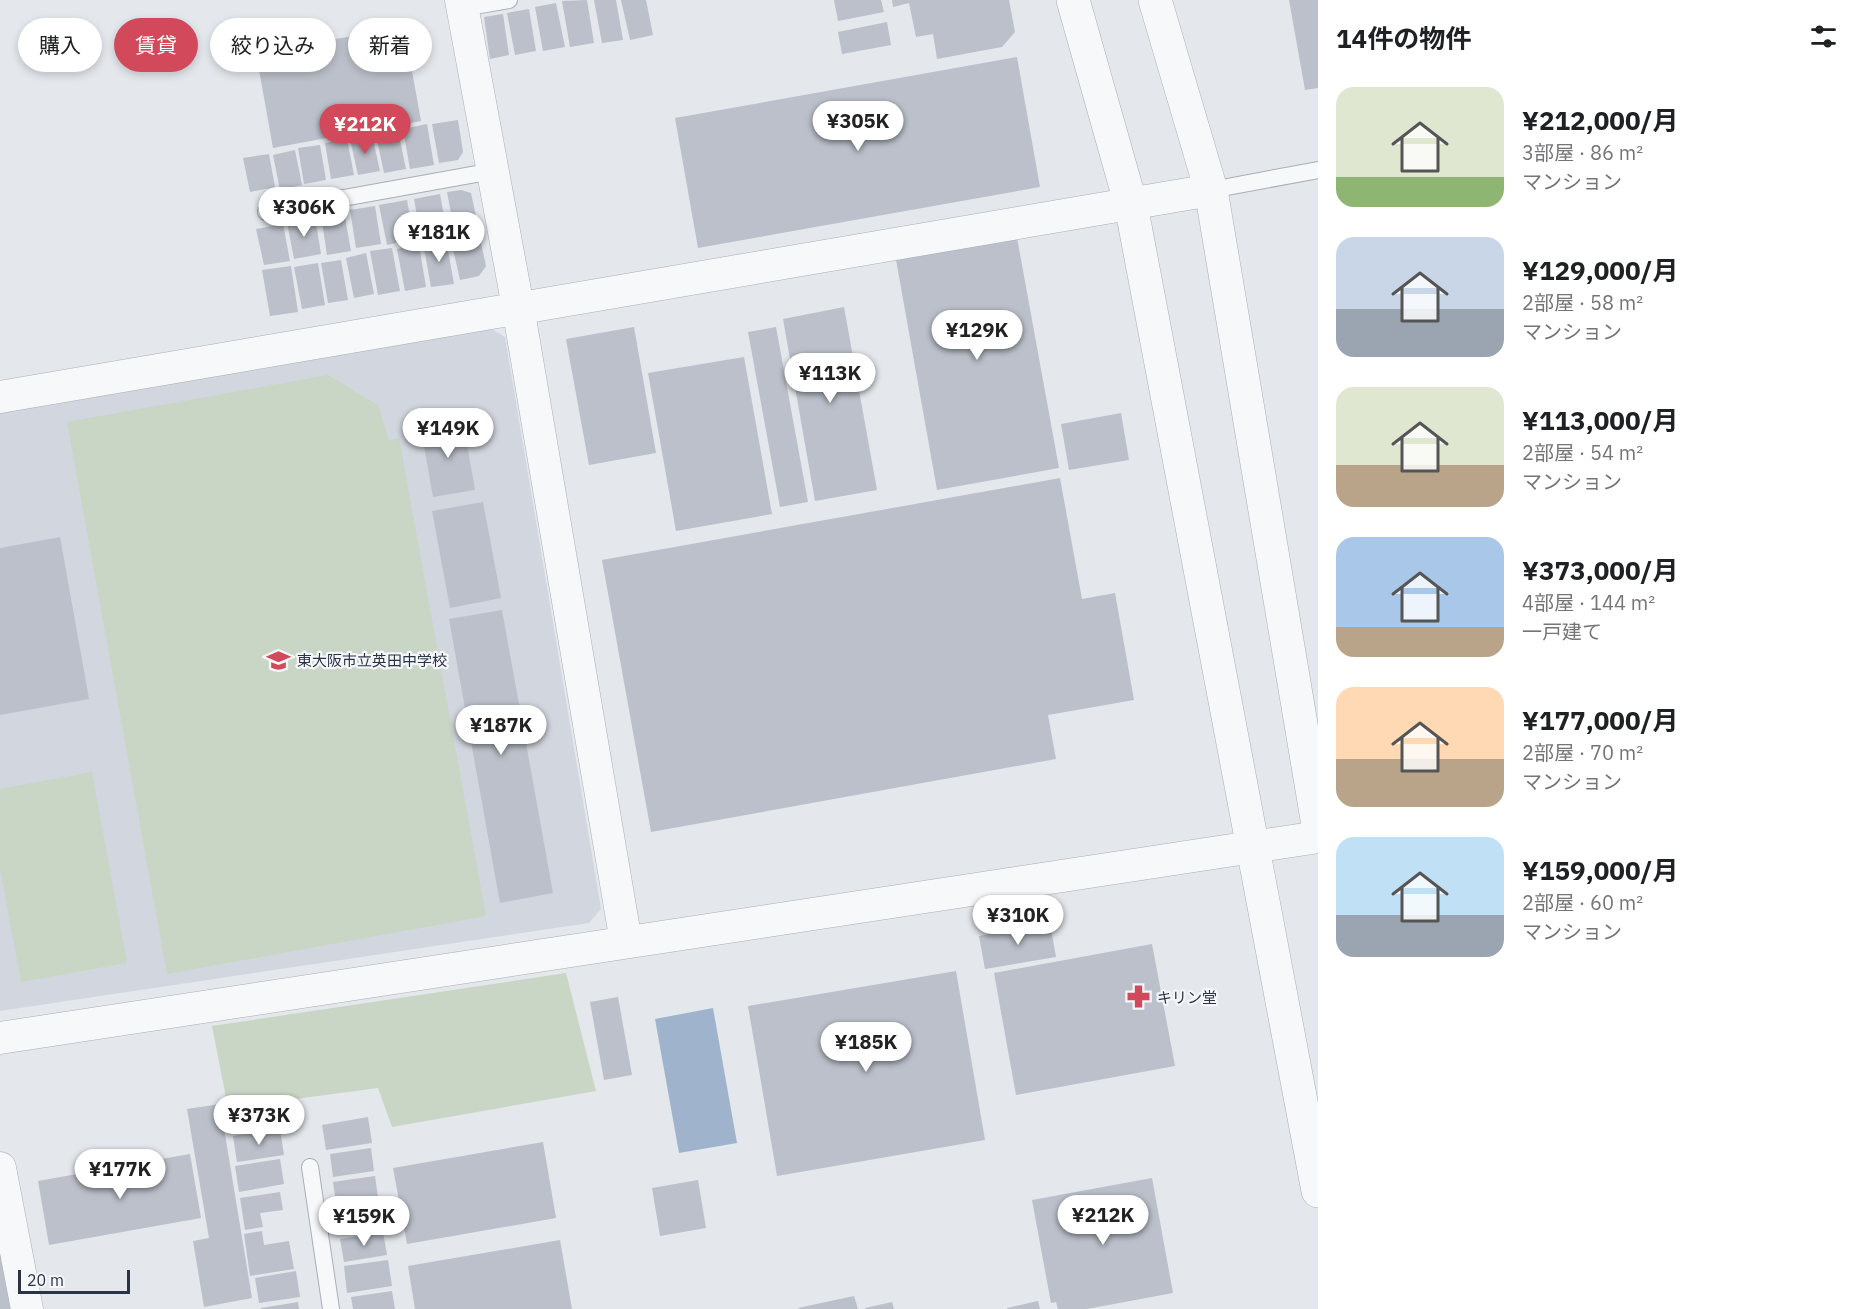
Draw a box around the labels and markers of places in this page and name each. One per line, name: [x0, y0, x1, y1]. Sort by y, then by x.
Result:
pin: ¥305K: [816, 101, 900, 152]
pin: ¥212K: [323, 104, 407, 155]
pin: ¥306K: [262, 187, 346, 238]
pin: ¥181K: [397, 212, 481, 263]
pin: ¥129K: [935, 310, 1019, 361]
pin: ¥113K: [788, 353, 872, 404]
pin: ¥149K: [406, 408, 490, 459]
school or university icon: 東大阪市立英田中学校: [266, 647, 292, 673]
place label: 東大阪市立英田中学校: [297, 651, 447, 670]
pin: ¥187K: [459, 705, 543, 756]
pin: ¥310K: [976, 895, 1060, 946]
pharmacy icon: キリン堂: [1126, 984, 1152, 1010]
place label: キリン堂: [1157, 988, 1217, 1007]
pin: ¥185K: [824, 1022, 908, 1073]
pin: ¥373K: [217, 1095, 301, 1146]
pin: ¥177K: [78, 1149, 162, 1200]
pin: ¥212K: [1061, 1195, 1145, 1246]
pin: ¥159K: [322, 1196, 406, 1247]

